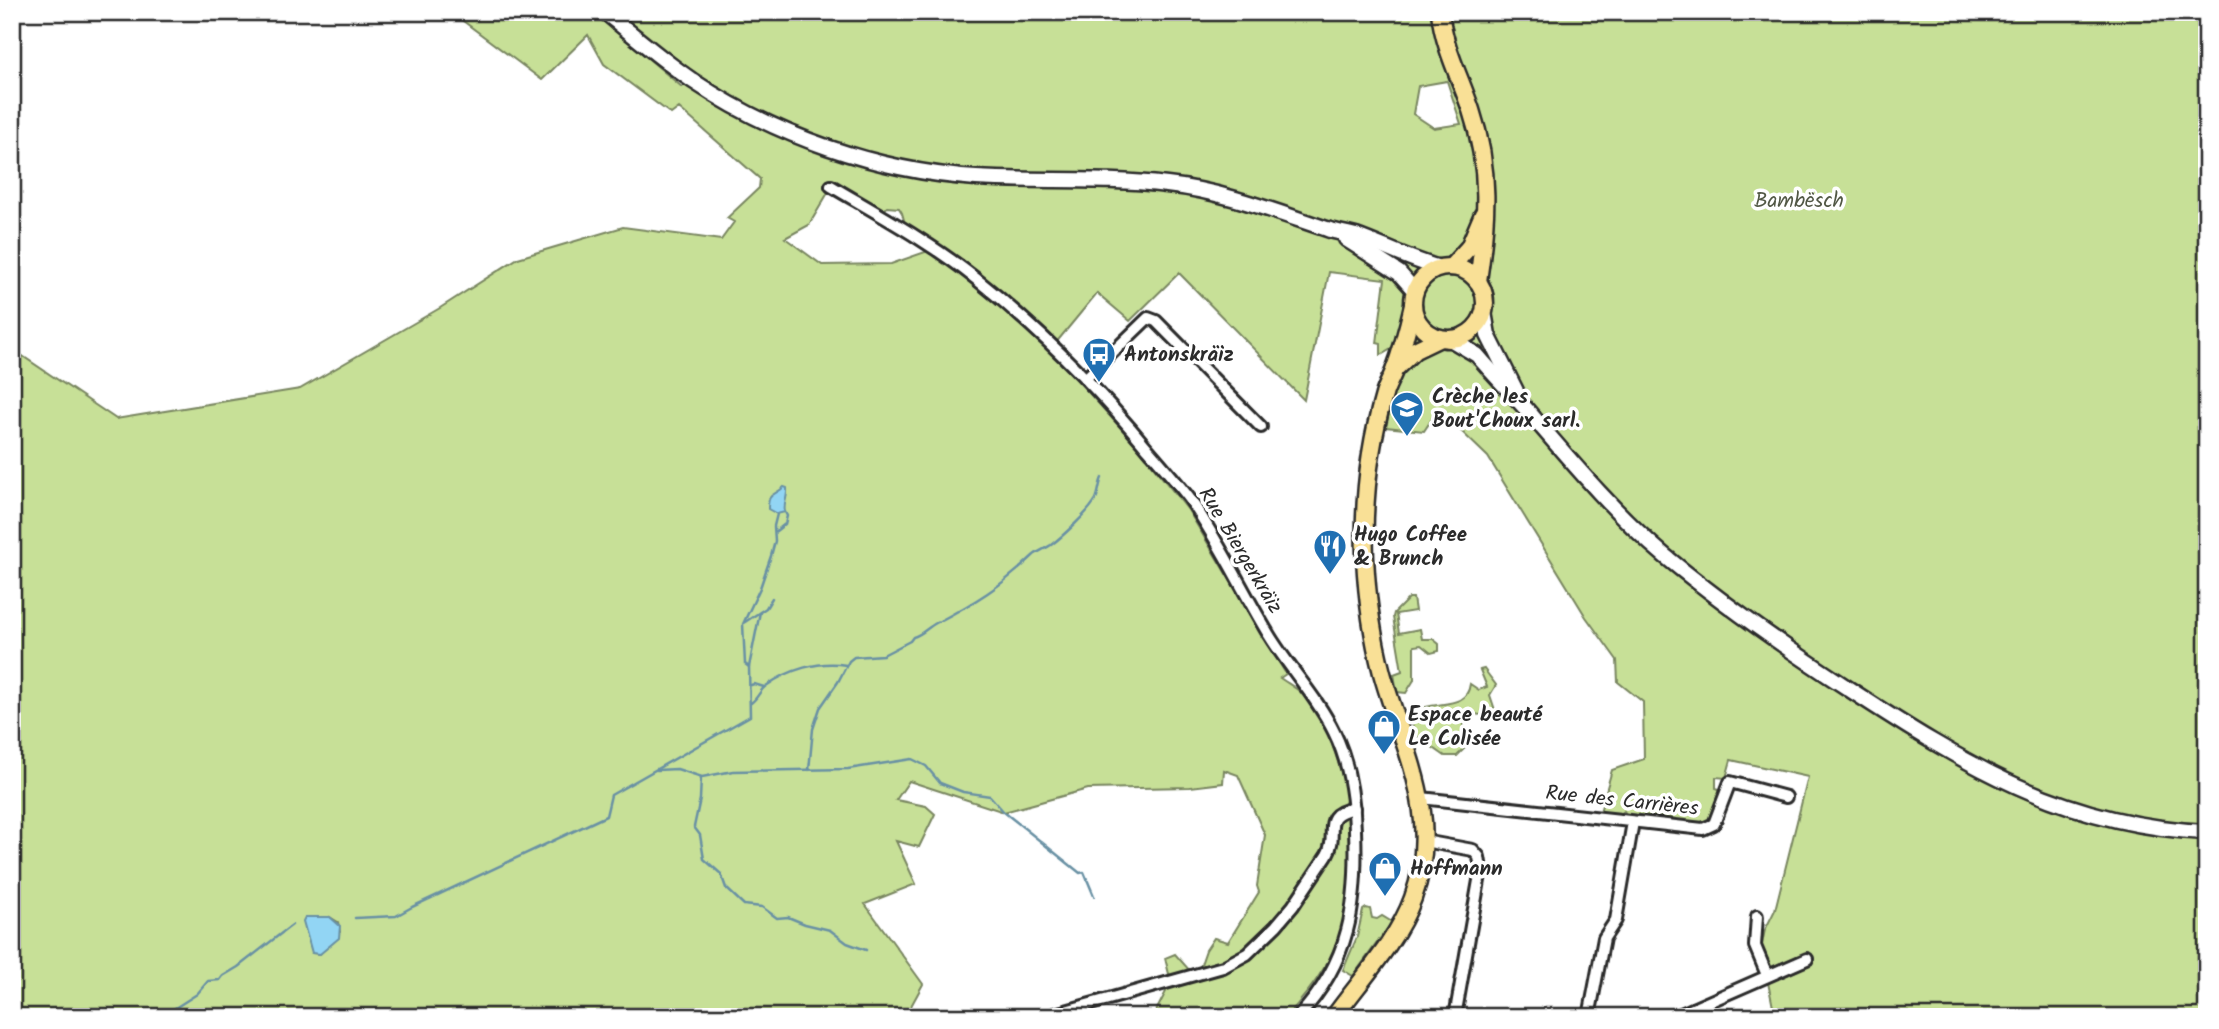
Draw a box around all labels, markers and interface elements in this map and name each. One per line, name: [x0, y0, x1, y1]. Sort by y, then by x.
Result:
park label: Bambësch: [1754, 185, 1844, 218]
bus stop icon: Antonskräiz: [1080, 335, 1118, 384]
place label: Antonskräiz: [1124, 339, 1234, 372]
place label: Crèche les Bout'Choux sarl.: [1432, 381, 1580, 438]
school or university icon: Crèche les Bout'Choux sarl.: [1388, 389, 1426, 438]
street label: Rue Biergerkräiz: [1189, 481, 1291, 620]
place label: Hugo Coffee & Brunch: [1354, 519, 1467, 576]
restaurant icon: Hugo Coffee & Brunch: [1311, 527, 1349, 576]
place label: Espace beauté Le Colisée: [1408, 699, 1544, 756]
shop icon: Espace beauté Le Colisée: [1365, 707, 1403, 756]
street label: Rue des Carrières: [1544, 777, 1700, 826]
shop icon: Hoffmann: [1366, 849, 1404, 898]
place label: Hoffmann: [1410, 853, 1503, 886]

